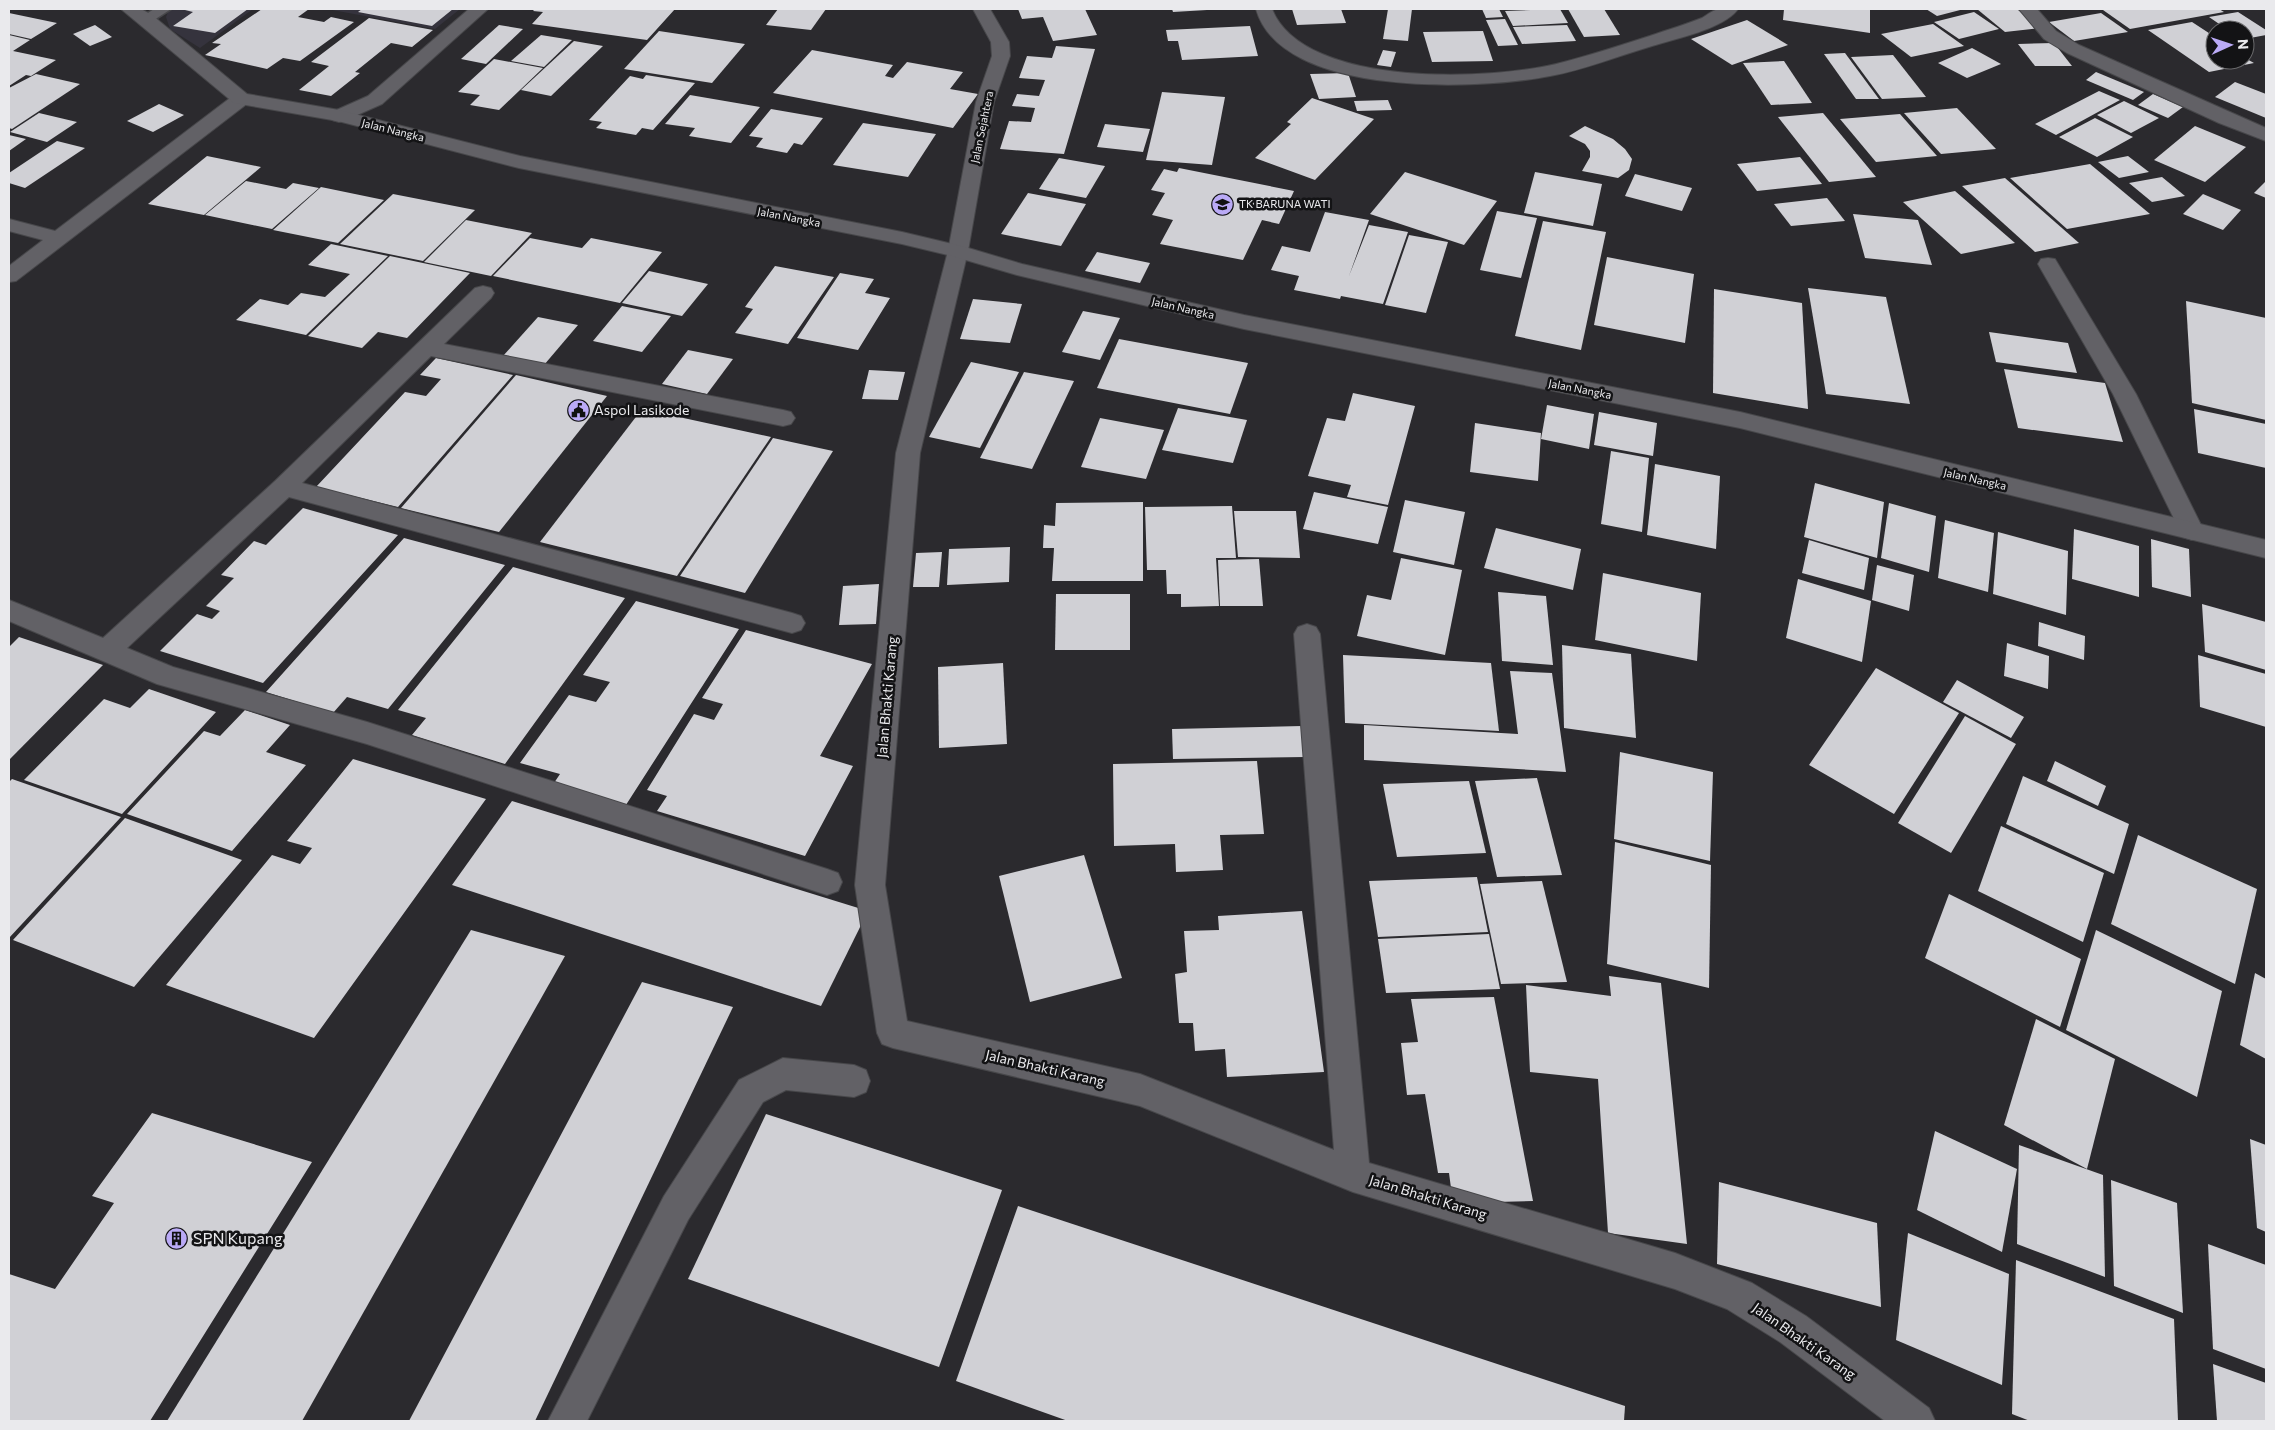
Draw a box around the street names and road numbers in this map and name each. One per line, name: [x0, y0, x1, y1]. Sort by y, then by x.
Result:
street label: Jalan Sejahtera: [968, 90, 996, 164]
street label: Jalan Nangka: [360, 115, 426, 145]
street label: Jalan Nangka: [756, 204, 822, 230]
street label: Jalan Nangka: [1150, 294, 1216, 322]
street label: Jalan Nangka: [1547, 376, 1613, 402]
street label: Jalan Nangka: [1942, 465, 2008, 493]
street label: Jalan Bhakti Karang: [873, 635, 900, 759]
street label: Jalan Bhakti Karang: [984, 1045, 1107, 1090]
street label: Jalan Bhakti Karang: [1367, 1171, 1489, 1223]
street label: Jalan Bhakti Karang: [1749, 1299, 1859, 1383]

